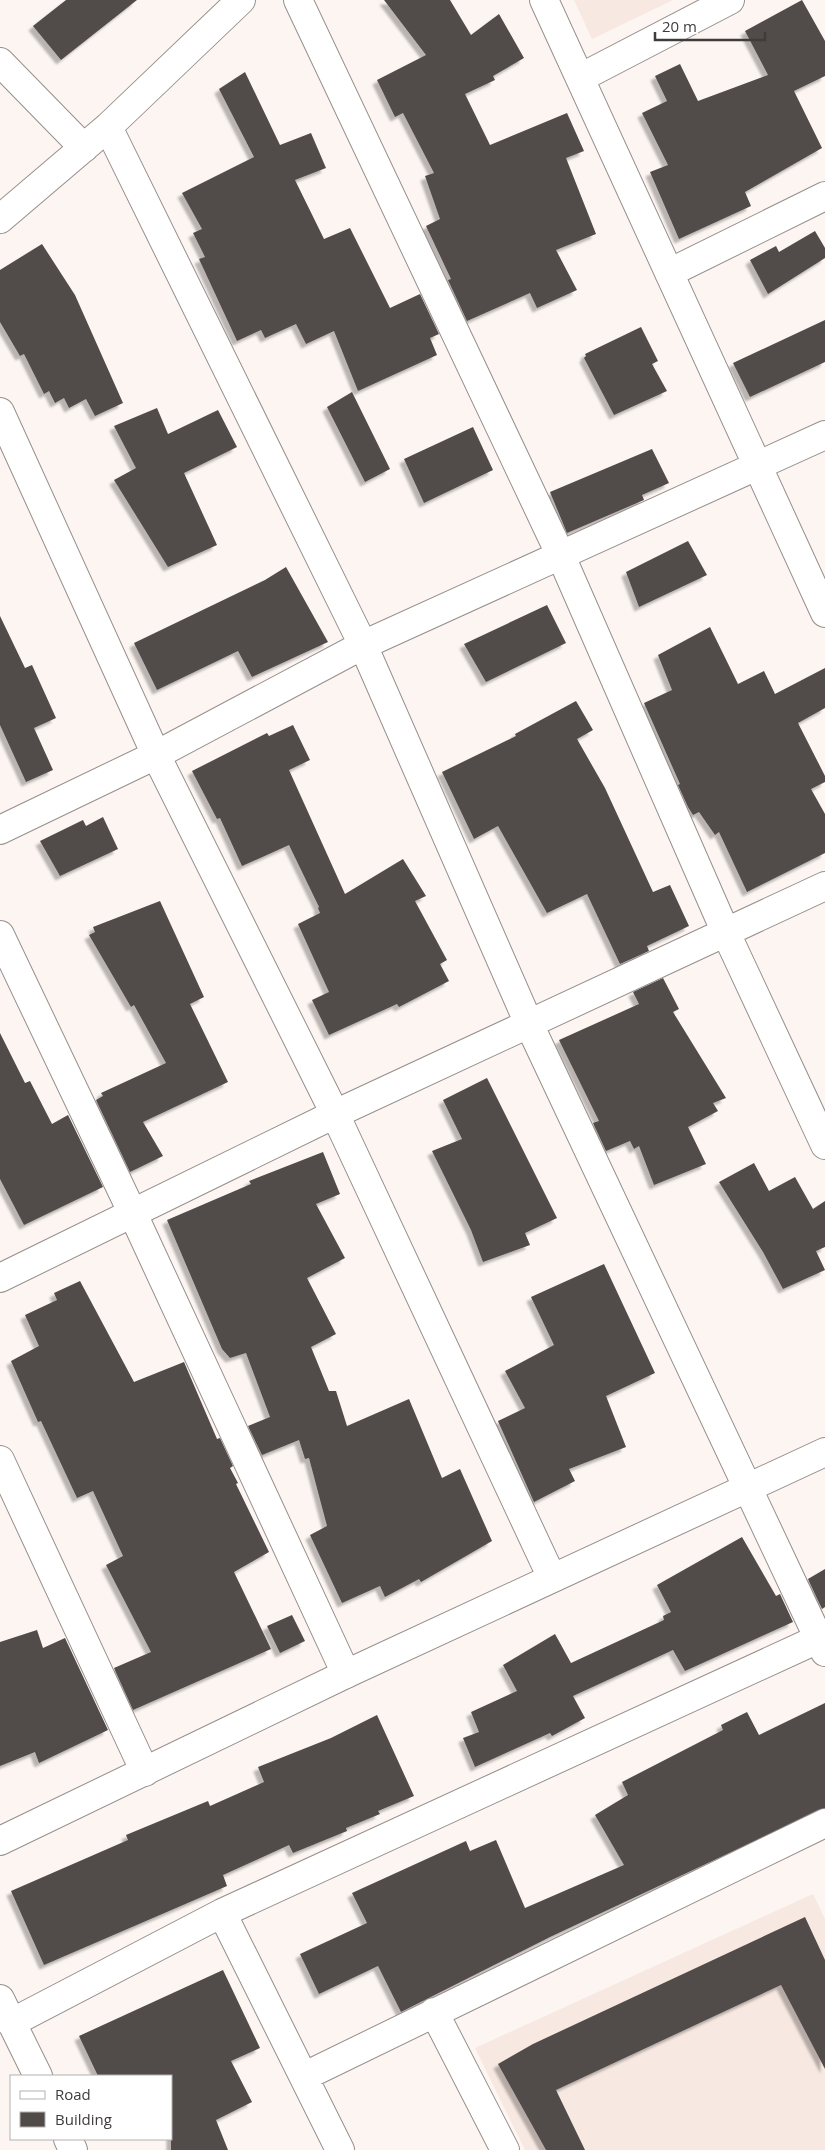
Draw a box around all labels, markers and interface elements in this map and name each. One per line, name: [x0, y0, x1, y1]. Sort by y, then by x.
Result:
scale bar: [655, 10, 765, 42]
text: 20 m: [662, 16, 697, 36]
legend: [10, 2075, 172, 2140]
text: Road: [55, 2084, 91, 2104]
text: Building: [55, 2109, 112, 2129]

